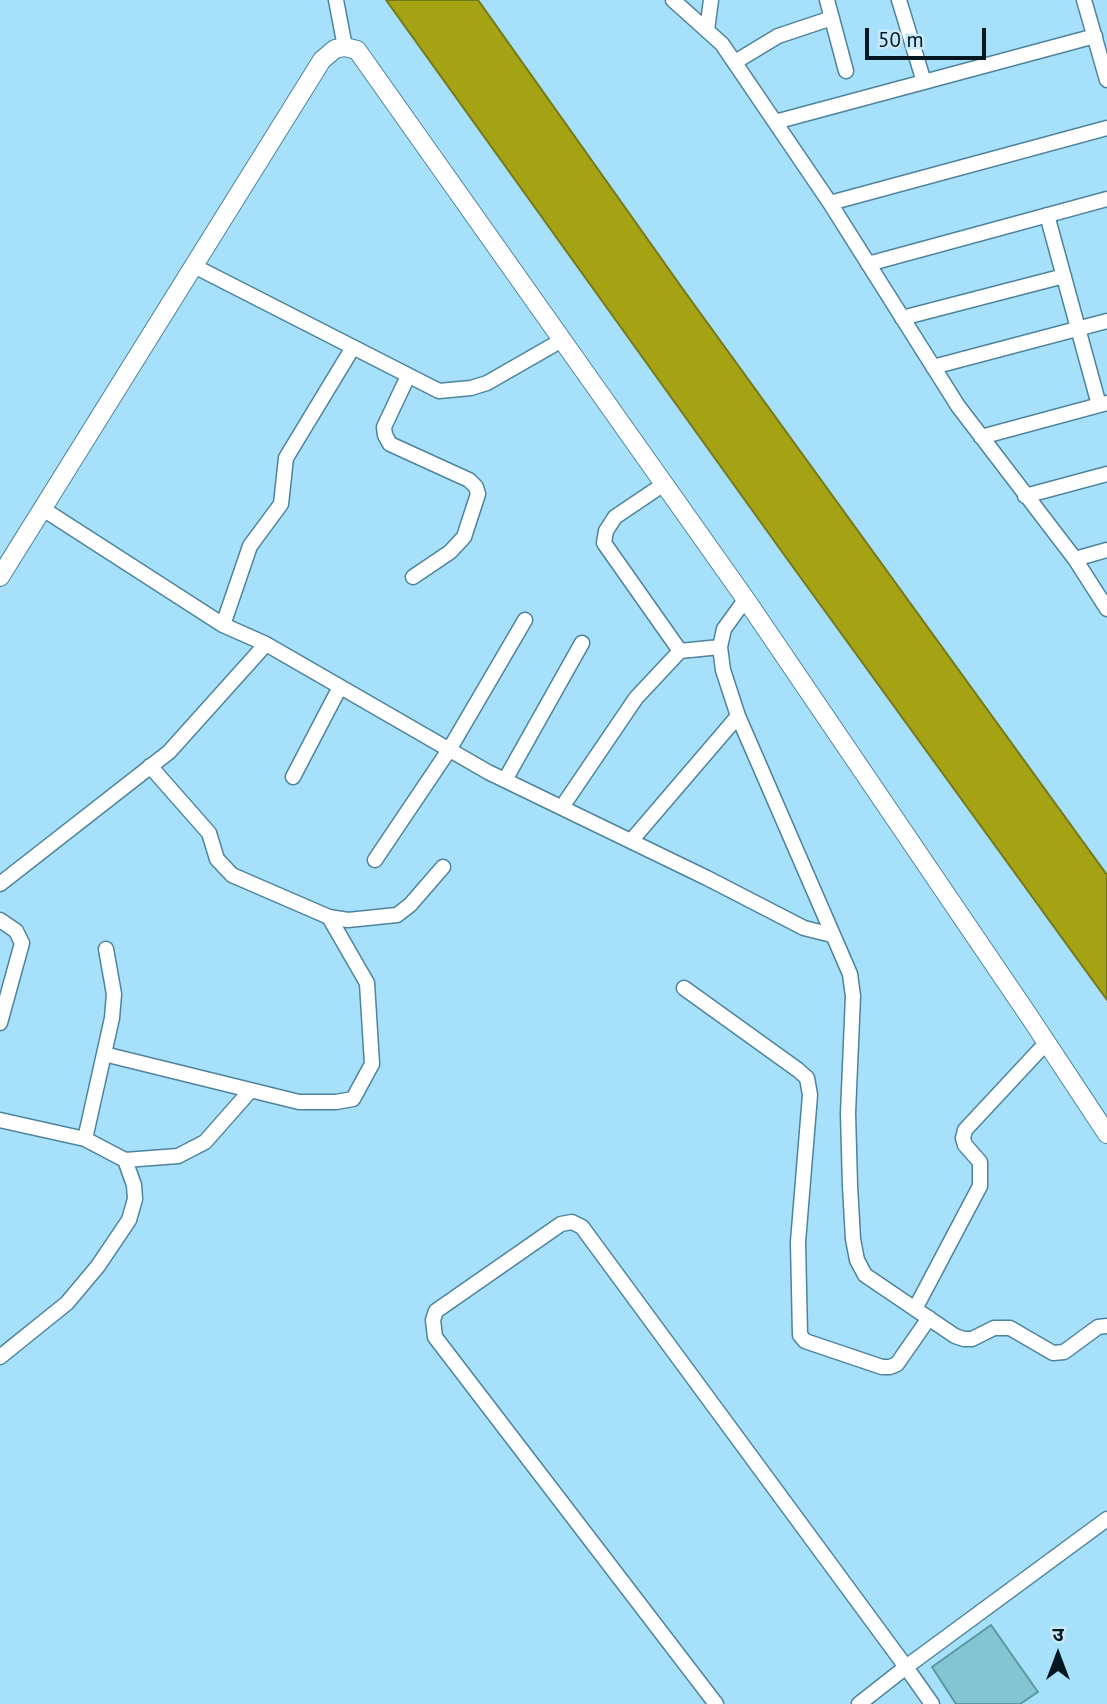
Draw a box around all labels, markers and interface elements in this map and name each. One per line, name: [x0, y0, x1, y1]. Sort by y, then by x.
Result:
scale bar: [869, 14, 990, 58]
text: 50 m: [878, 26, 924, 53]
north arrow: [1023, 1620, 1093, 1690]
text: उ: [1052, 1622, 1064, 1646]

